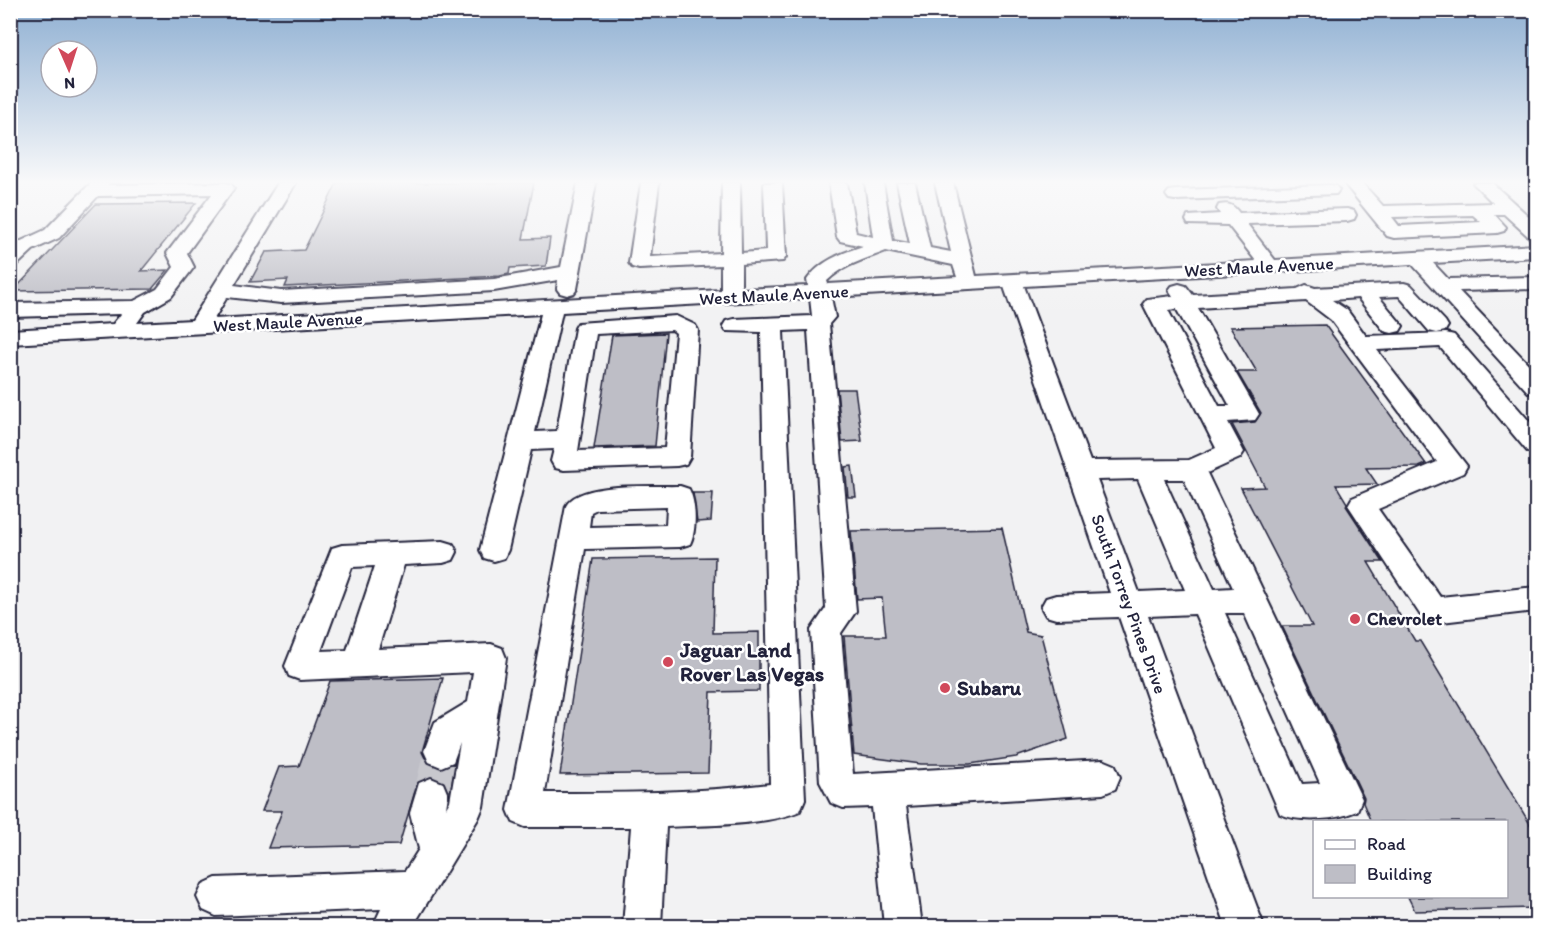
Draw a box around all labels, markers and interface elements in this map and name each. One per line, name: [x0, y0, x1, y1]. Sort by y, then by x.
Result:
north arrow: [39, 39, 99, 99]
text: N: [64, 74, 76, 93]
street label: West Maule Avenue: [1184, 252, 1334, 282]
street label: West Maule Avenue: [699, 280, 849, 310]
street label: West Maule Avenue: [213, 307, 363, 337]
street label: South Torrey Pines Drive: [1086, 511, 1172, 697]
place label: Chevrolet: [1367, 608, 1442, 630]
marker: Chevrolet: [1348, 612, 1362, 626]
place label: Jaguar Land Rover Las Vegas: [679, 637, 824, 687]
marker: Jaguar Land Rover Las Vegas: [661, 655, 675, 669]
place label: Subaru: [957, 675, 1022, 700]
marker: Subaru: [938, 681, 952, 695]
legend: [1313, 820, 1508, 898]
text: Road: [1367, 833, 1406, 855]
text: Building: [1367, 863, 1433, 885]

